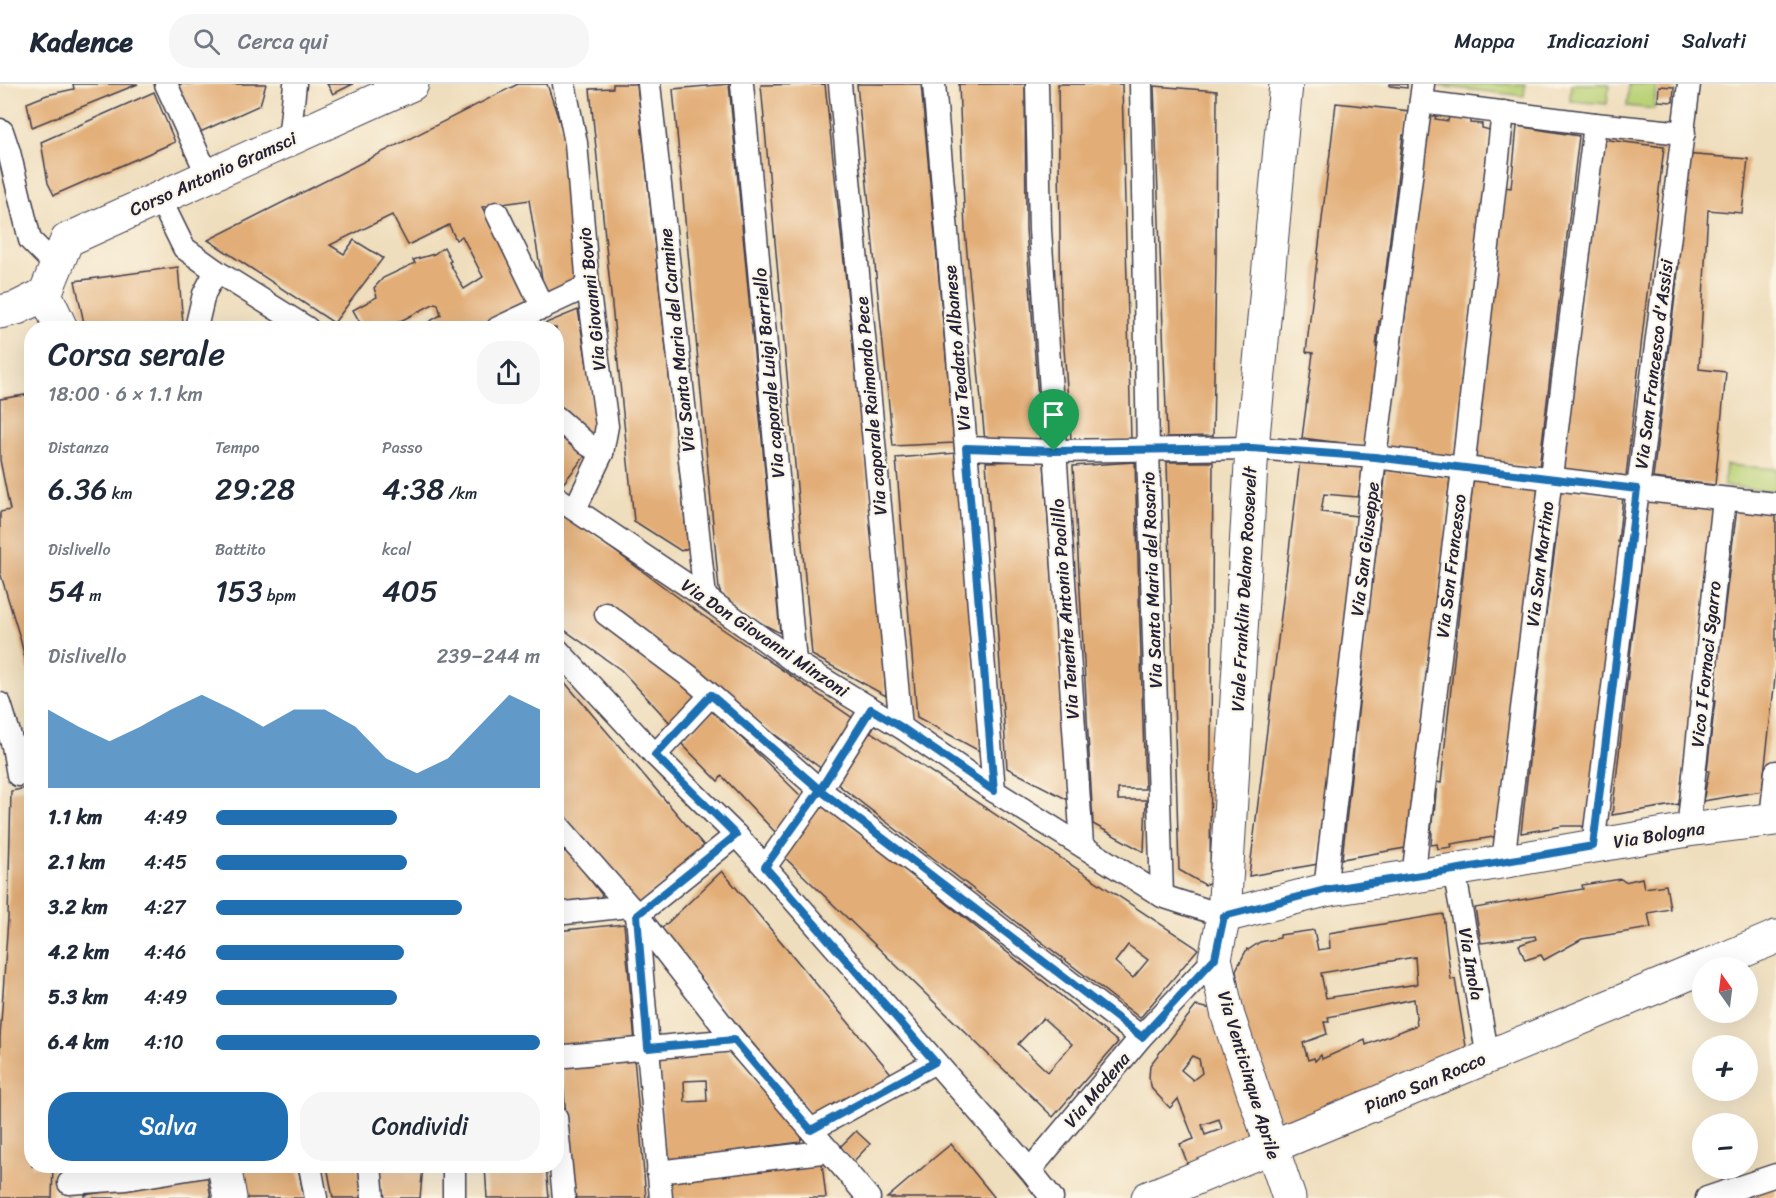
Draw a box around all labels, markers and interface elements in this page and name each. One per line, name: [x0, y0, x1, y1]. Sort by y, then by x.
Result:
search box: [169, 14, 589, 68]
text: Kadence: [30, 17, 133, 66]
text: Cerca qui: [238, 22, 328, 61]
text: Mappa: [1454, 22, 1515, 60]
text: Indicazioni: [1548, 22, 1649, 60]
text: Salvati: [1682, 22, 1746, 60]
icon: search: [190, 25, 223, 58]
street label: Corso Antonio Gramsci: [124, 122, 303, 225]
street label: Via Giovanni Bovio: [569, 226, 615, 372]
street label: Via Santa Maria del Carmine: [649, 227, 705, 453]
street label: Via San Francesco d'Assisi: [1625, 256, 1683, 471]
street label: Via Teodato Albanese: [934, 264, 980, 432]
street label: Via caporale Luigi Barriello: [744, 267, 794, 479]
street label: Via caporale Raimondo Pece: [845, 295, 897, 517]
text: Corsa serale: [48, 325, 225, 383]
button: share: [477, 341, 540, 404]
text: 18:00 · 6 × 1.1 km: [48, 377, 203, 412]
pin: [1028, 389, 1079, 451]
icon: arrive: [1037, 398, 1070, 431]
text: Distanza: [48, 433, 109, 462]
text: Tempo: [215, 433, 260, 462]
text: Passo: [382, 433, 423, 462]
text: 6.36: [48, 462, 108, 516]
text: 29:28: [215, 462, 295, 516]
text: 4:38: [382, 462, 444, 516]
street label: Viale Franklin Delano Roosevelt: [1222, 465, 1266, 712]
street label: Via Santa Maria del Rosario: [1132, 471, 1172, 689]
text: km: [108, 479, 133, 508]
text: /km: [444, 479, 477, 508]
street label: Via San Giuseppe: [1341, 480, 1389, 618]
street label: Via San Francesco: [1426, 492, 1476, 640]
street label: Via Tenente Antonio Paolillo: [1041, 498, 1089, 720]
street label: Via San Martino: [1516, 499, 1564, 628]
text: Dislivello: [48, 535, 111, 564]
text: Battito: [215, 535, 266, 564]
text: kcal: [382, 535, 411, 564]
text: 54: [48, 564, 85, 618]
text: 153: [215, 564, 263, 618]
text: 405: [382, 564, 438, 618]
street label: Via Don Giovanni Minzoni: [674, 570, 856, 707]
street label: Vico I Fornaci Sgarro: [1681, 579, 1731, 749]
text: m: [85, 581, 102, 610]
text: bpm: [263, 581, 296, 610]
text: Dislivello: [48, 639, 126, 674]
text: 239–244 m: [437, 639, 540, 674]
text: 1.1 km: [48, 800, 102, 835]
text: 4:49: [144, 800, 187, 835]
street label: Via Bologna: [1611, 812, 1708, 858]
text: 2.1 km: [48, 845, 105, 880]
text: 4:45: [144, 845, 187, 880]
text: 3.2 km: [48, 890, 108, 925]
text: 4:27: [144, 890, 186, 925]
street label: Via Imola: [1449, 925, 1493, 1003]
text: 4.2 km: [48, 935, 109, 970]
text: 4:46: [144, 935, 186, 970]
north arrow: [1692, 957, 1758, 1023]
map controls: [1692, 957, 1758, 1179]
text: 5.3 km: [48, 980, 108, 1015]
text: 4:49: [144, 980, 187, 1015]
street label: Via Venticinque Aprile: [1208, 987, 1290, 1164]
text: 6.4 km: [48, 1025, 109, 1060]
text: 4:10: [144, 1025, 184, 1060]
button: +: [1692, 1035, 1758, 1101]
street label: Piano San Rocco: [1359, 1043, 1491, 1123]
street label: Via Modena: [1055, 1044, 1139, 1135]
button: Salva: [48, 1092, 288, 1161]
button: Condividi: [300, 1092, 540, 1161]
button: −: [1692, 1113, 1758, 1179]

